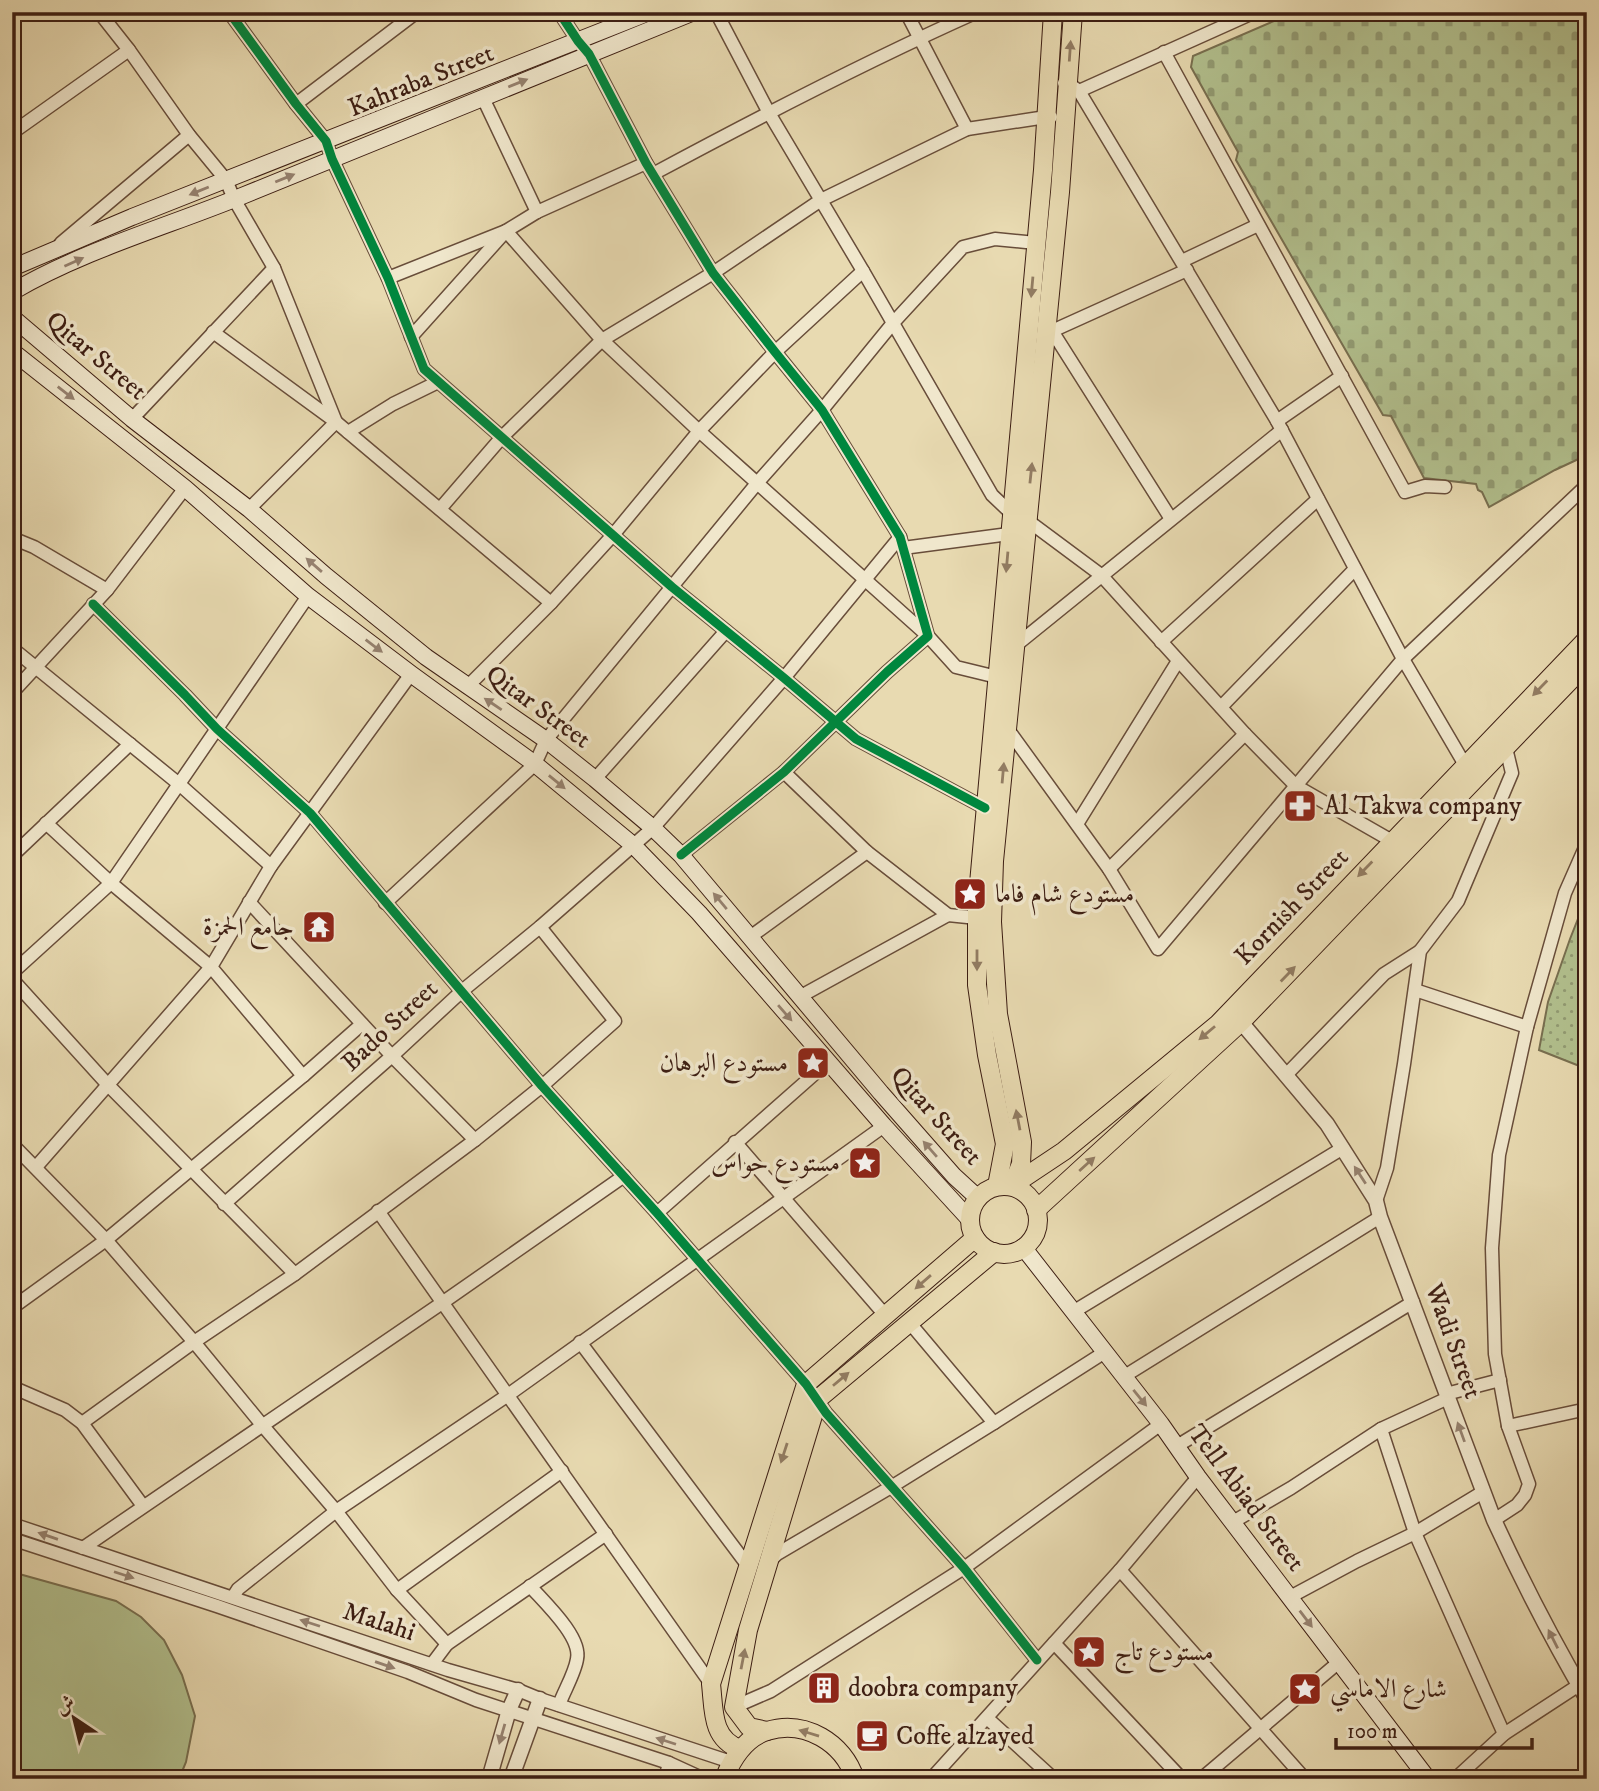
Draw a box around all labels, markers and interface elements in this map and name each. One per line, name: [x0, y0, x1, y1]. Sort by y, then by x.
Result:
street label: Kahraba Street: [343, 37, 499, 125]
one-way arrow: [1065, 40, 1076, 62]
one-way arrow: [508, 78, 529, 89]
one-way arrow: [275, 173, 296, 184]
one-way arrow: [189, 185, 210, 196]
one-way arrow: [63, 256, 84, 267]
one-way arrow: [1026, 276, 1037, 298]
street label: Qitar Street: [39, 304, 153, 408]
one-way arrow: [56, 386, 74, 401]
one-way arrow: [1026, 462, 1037, 484]
one-way arrow: [1001, 551, 1012, 573]
one-way arrow: [305, 558, 322, 573]
one-way arrow: [365, 639, 383, 653]
street label: Qitar Street: [479, 658, 597, 756]
one-way arrow: [1532, 679, 1548, 696]
one-way arrow: [484, 698, 503, 711]
one-way arrow: [998, 761, 1009, 783]
one-way arrow: [547, 774, 565, 789]
pharmacy icon: Al Takwa company: [1281, 787, 1319, 825]
place label: Al Takwa company: [1324, 790, 1522, 823]
street label: Kornish Street: [1228, 842, 1356, 972]
one-way arrow: [1356, 861, 1373, 878]
place icon: مستودع شام فاما: [951, 875, 989, 913]
place label: مستودع شام فاما: [995, 878, 1134, 916]
one-way arrow: [712, 892, 728, 910]
temple icon: جامع الحمزة: [300, 908, 338, 946]
place label: جامع الحمزة: [203, 911, 294, 950]
one-way arrow: [971, 949, 983, 971]
one-way arrow: [1279, 966, 1295, 983]
street label: Bado Street: [335, 973, 445, 1079]
one-way arrow: [777, 1004, 793, 1022]
one-way arrow: [1198, 1025, 1215, 1040]
place icon: مستودع البرهان: [794, 1044, 832, 1082]
place label: مستودع البرهان: [659, 1047, 788, 1084]
street label: Qitar Street: [883, 1060, 989, 1172]
one-way arrow: [1012, 1109, 1023, 1131]
one-way arrow: [922, 1140, 938, 1158]
place icon: مستودع حواس: [846, 1144, 884, 1182]
place label: مستودع حواس: [711, 1147, 840, 1184]
one-way arrow: [1078, 1156, 1095, 1172]
one-way arrow: [1353, 1165, 1366, 1185]
one-way arrow: [914, 1274, 932, 1290]
street label: Wadi Street: [1417, 1278, 1489, 1403]
one-way arrow: [832, 1371, 850, 1387]
one-way arrow: [1133, 1389, 1147, 1407]
street label: Tell Abiad Street: [1180, 1418, 1312, 1578]
one-way arrow: [1455, 1421, 1466, 1442]
one-way arrow: [778, 1443, 789, 1464]
one-way arrow: [37, 1530, 58, 1541]
one-way arrow: [113, 1571, 134, 1581]
street label: Malahi: [339, 1595, 419, 1649]
one-way arrow: [1299, 1610, 1313, 1628]
one-way arrow: [300, 1617, 321, 1628]
one-way arrow: [1547, 1629, 1559, 1649]
place icon: مستودع تاج: [1070, 1633, 1108, 1671]
place label: مستودع تاج: [1114, 1636, 1214, 1675]
one-way arrow: [738, 1647, 749, 1669]
one-way arrow: [375, 1660, 396, 1671]
building icon: doobra company: [805, 1669, 843, 1707]
place icon: شارع الاماسي: [1286, 1670, 1324, 1708]
place label: doobra company: [848, 1672, 1019, 1705]
place label: شارع الاماسي: [1330, 1673, 1447, 1712]
north arrow: [38, 1682, 108, 1752]
text: ش: [51, 1690, 79, 1720]
scale bar: [1336, 1707, 1532, 1751]
cafe icon: Coffe alzayed: [853, 1717, 891, 1755]
text: 100 m: [1347, 1719, 1398, 1745]
place label: Coffe alzayed: [896, 1720, 1034, 1753]
one-way arrow: [497, 1724, 507, 1745]
one-way arrow: [799, 1727, 820, 1737]
one-way arrow: [655, 1735, 676, 1745]

